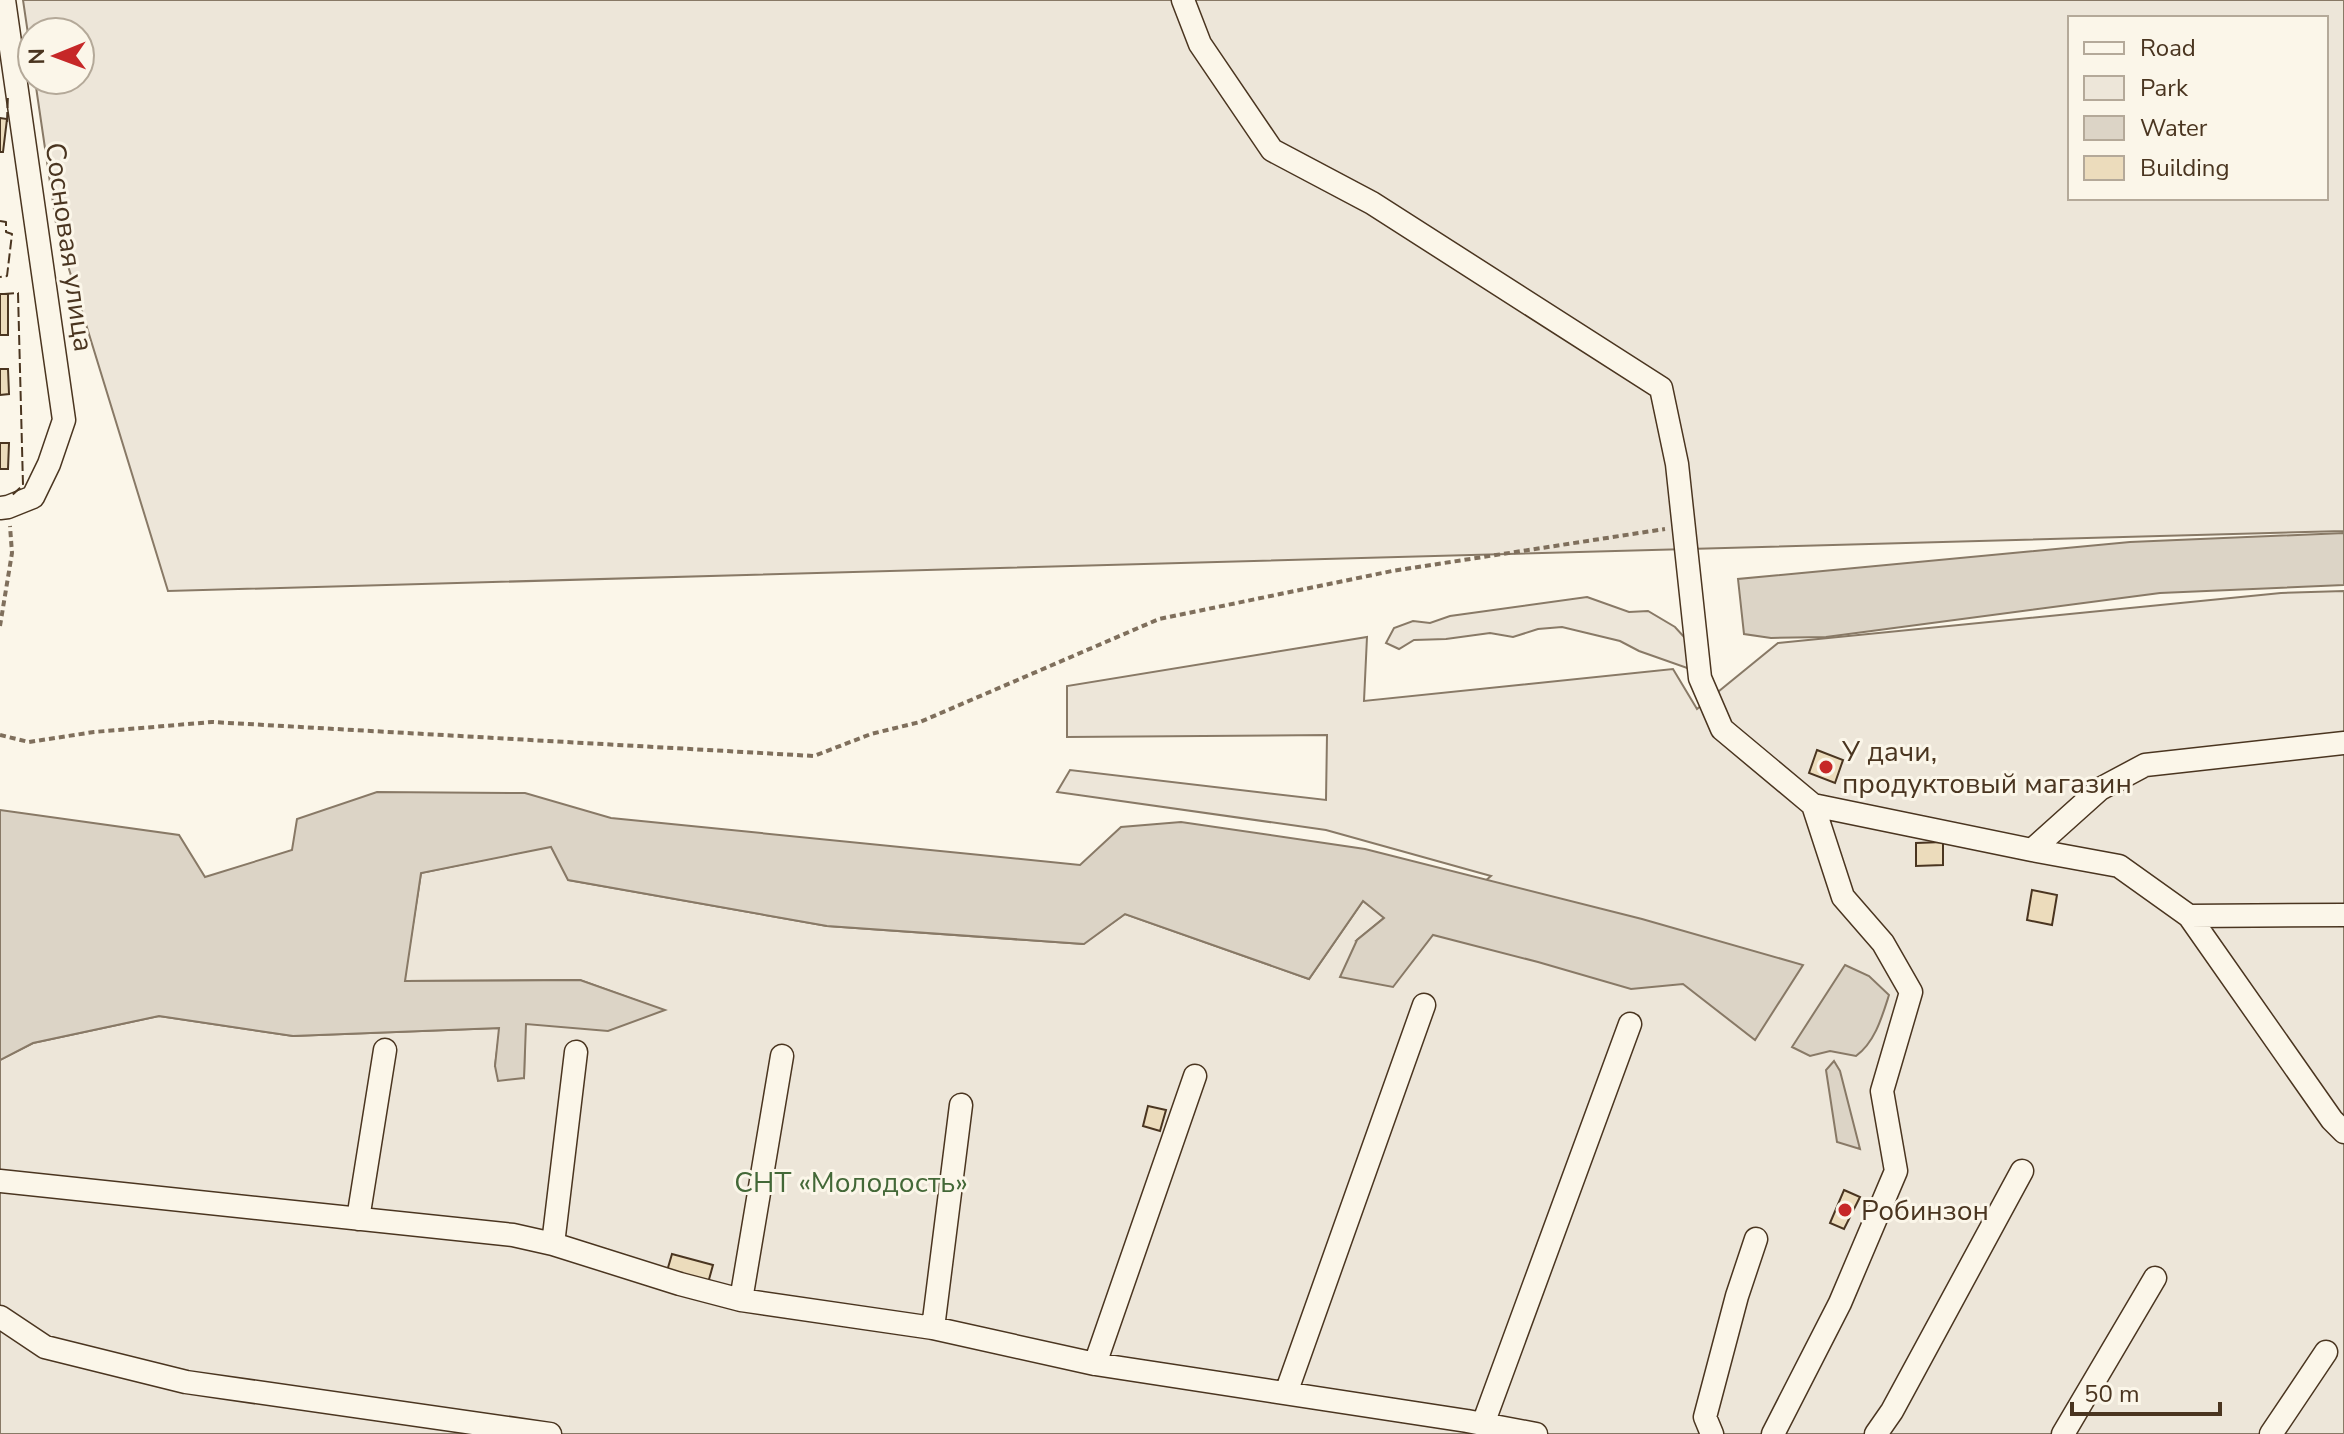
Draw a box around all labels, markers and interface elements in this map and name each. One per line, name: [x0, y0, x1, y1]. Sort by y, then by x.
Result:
north arrow: [16, 16, 96, 96]
legend: [2068, 16, 2328, 200]
text: Road: [2140, 32, 2196, 64]
text: N: [22, 48, 52, 65]
text: Park: [2140, 72, 2189, 104]
text: Water: [2140, 112, 2208, 144]
street label: Сосновая улица: [36, 140, 102, 354]
text: Building: [2140, 152, 2230, 184]
place label: У дачи, продуктовый магазин: [1841, 733, 2132, 803]
marker: У дачи, продуктовый магазин: [1817, 758, 1835, 776]
park label: СНТ «Молодость»: [734, 1164, 968, 1202]
place label: Робинзон: [1861, 1192, 1989, 1230]
marker: Робинзон: [1836, 1201, 1854, 1219]
scale bar: [2072, 1366, 2220, 1416]
text: 50 m: [2084, 1378, 2140, 1410]

